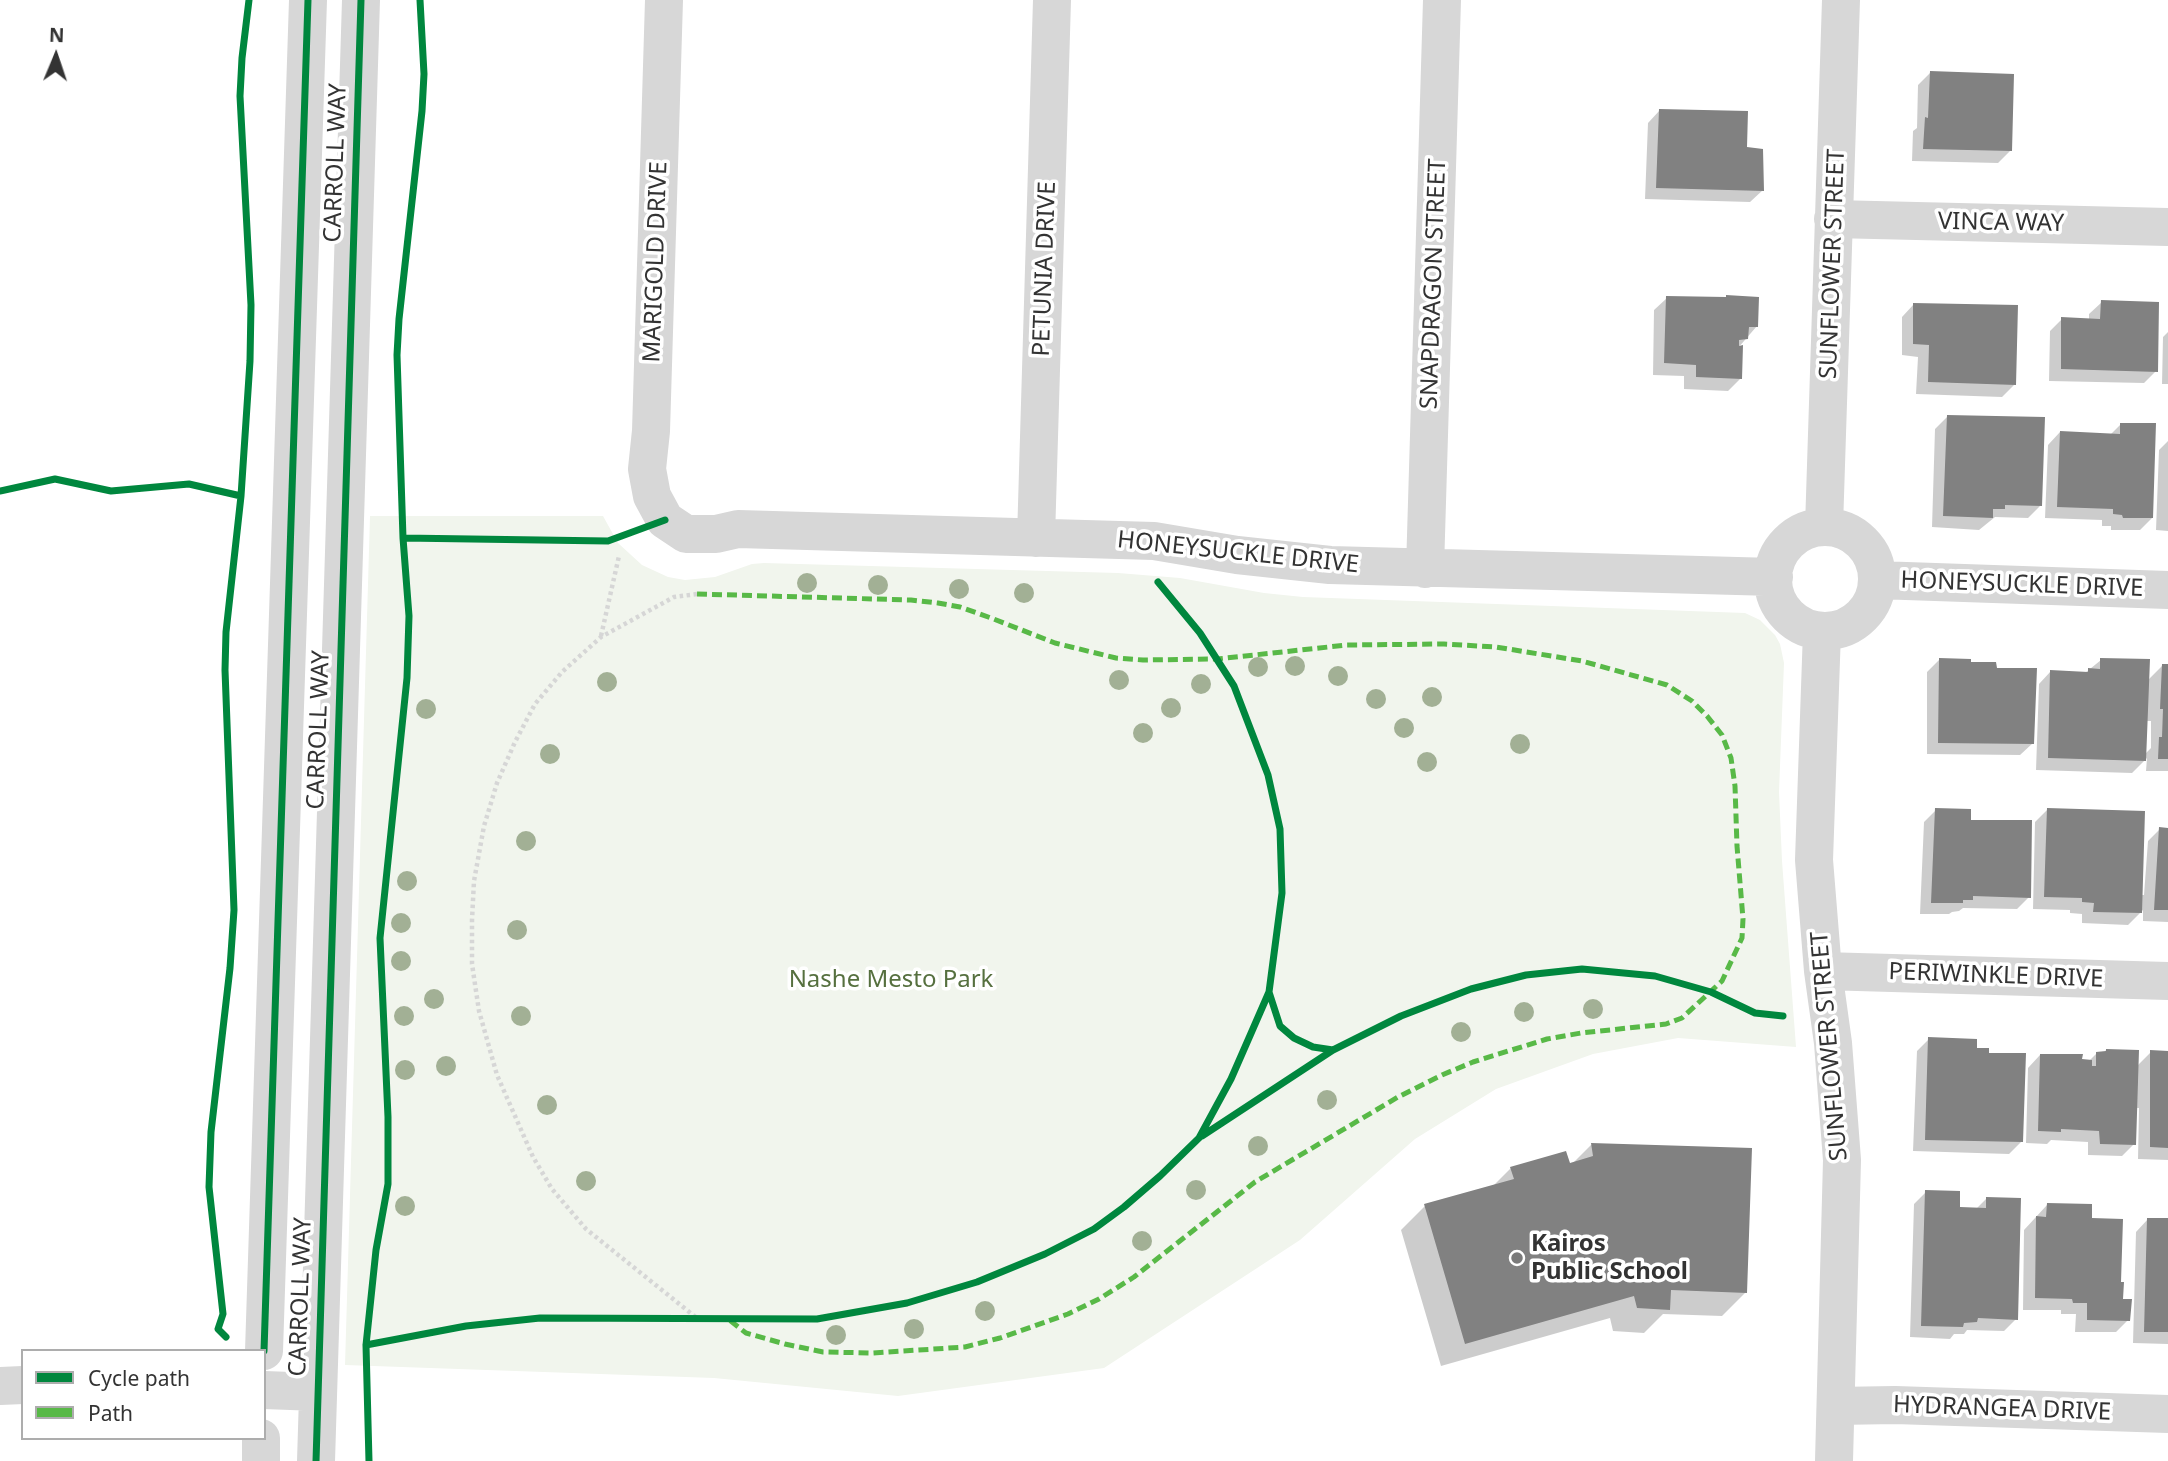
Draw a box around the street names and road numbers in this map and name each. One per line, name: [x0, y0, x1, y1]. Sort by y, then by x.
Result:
street label: CARROLL WAY: [319, 83, 353, 243]
street label: SUNFLOWER STREET: [1815, 148, 1851, 380]
street label: SNAPDRAGON STREET: [1415, 158, 1453, 410]
street label: MARIGOLD DRIVE: [638, 161, 674, 363]
street label: PETUNIA DRIVE: [1028, 181, 1062, 357]
street label: VINCA WAY: [1938, 207, 2064, 239]
street label: HONEYSUCKLE DRIVE: [1116, 526, 1360, 580]
street label: HONEYSUCKLE DRIVE: [1900, 566, 2144, 604]
street label: CARROLL WAY: [302, 650, 336, 810]
street label: SUNFLOWER STREET: [1806, 930, 1854, 1162]
street label: PERIWINKLE DRIVE: [1888, 958, 2104, 994]
street label: CARROLL WAY: [284, 1217, 318, 1377]
street label: HYDRANGEA DRIVE: [1893, 1391, 2111, 1427]

